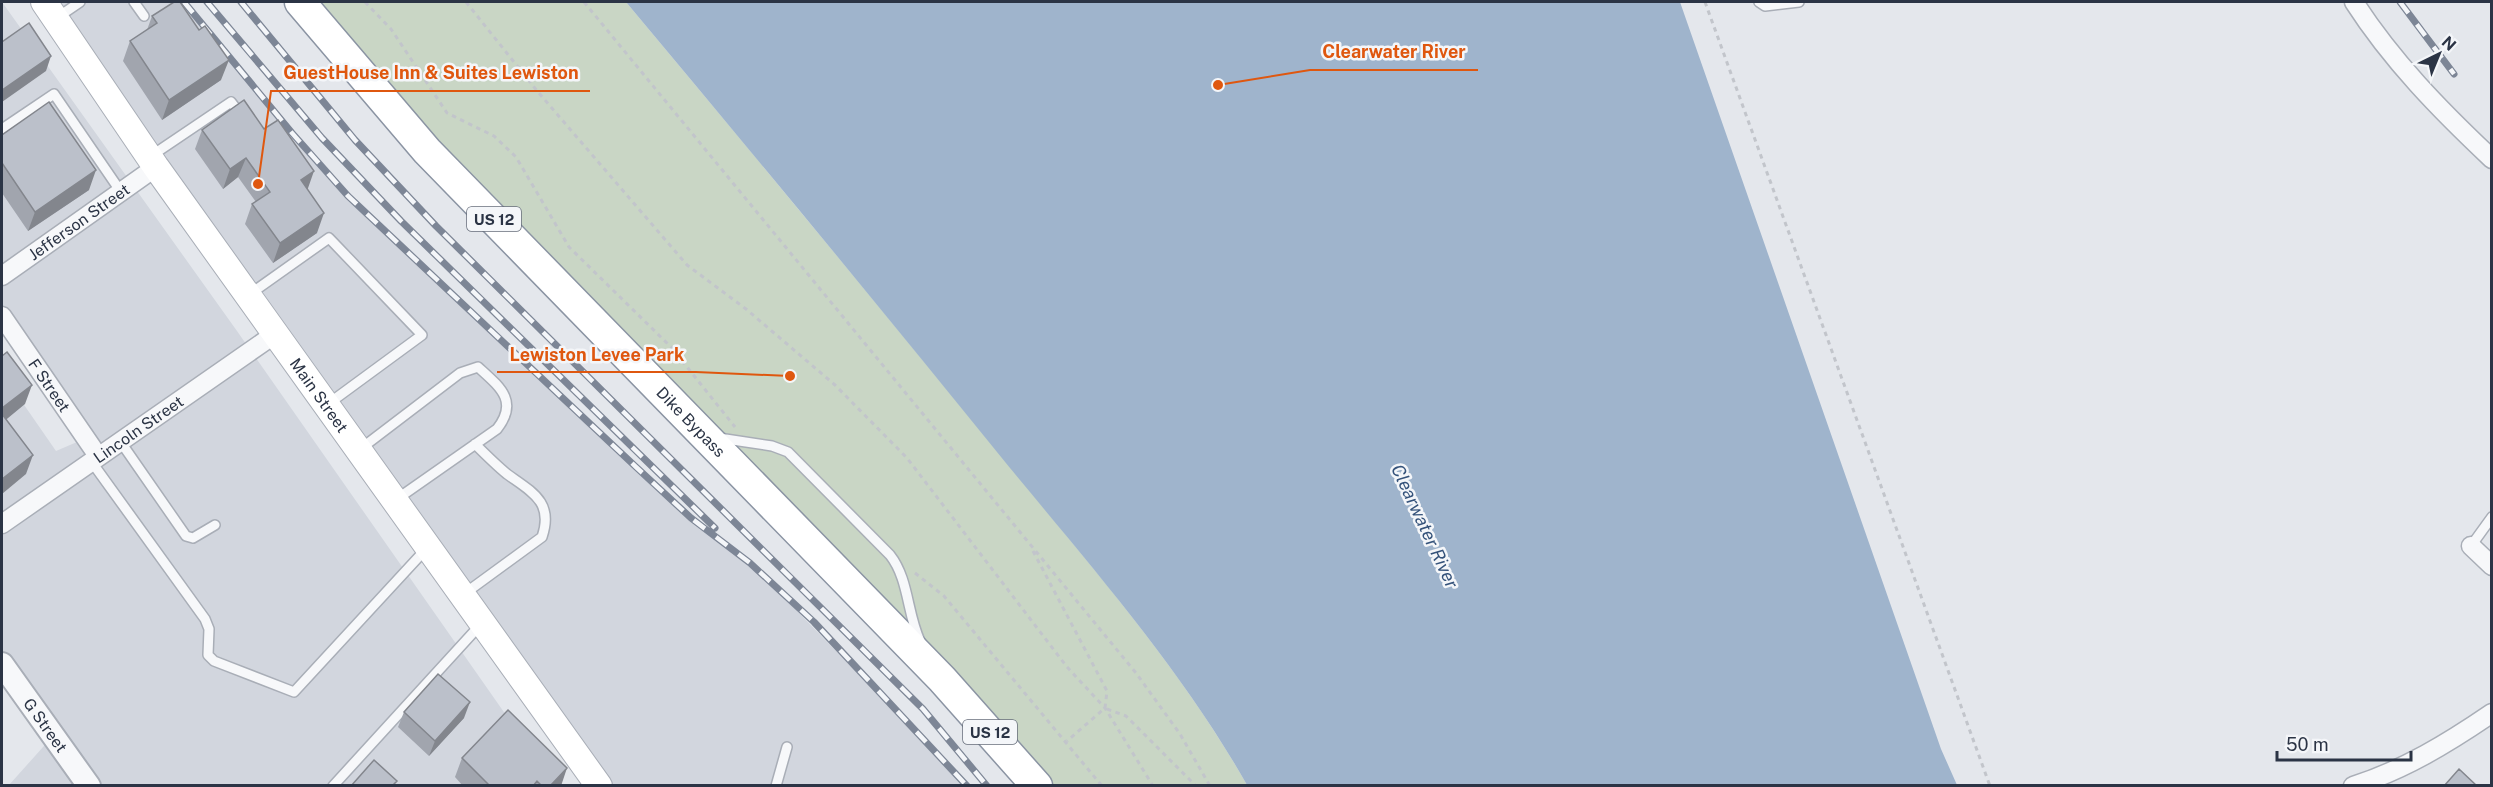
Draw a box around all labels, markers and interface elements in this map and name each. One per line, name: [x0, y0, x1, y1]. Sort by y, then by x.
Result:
north arrow: [2409, 24, 2469, 84]
text: N: [2438, 32, 2460, 55]
callout: Clearwater River: [1310, 34, 1478, 70]
text: Clearwater River: [1322, 41, 1466, 62]
callout: GuestHouse Inn & Suites Lewiston: [271, 55, 590, 91]
text: GuestHouse Inn & Suites Lewiston: [283, 62, 579, 83]
street label: Jefferson Street: [24, 179, 133, 264]
road number: US 12: [467, 207, 521, 231]
callout: Lewiston Levee Park: [497, 336, 696, 372]
text: Lewiston Levee Park: [510, 344, 685, 365]
street label: Main Street: [286, 354, 352, 436]
street label: F Street: [25, 355, 74, 415]
street label: Dike Bypass: [653, 383, 729, 461]
street label: Lincoln Street: [90, 391, 187, 467]
water label: Clearwater River: [1387, 461, 1463, 591]
street label: G Street: [20, 694, 71, 756]
road number: US 12: [963, 720, 1017, 744]
scale bar: [2277, 724, 2410, 762]
text: 50 m: [2286, 734, 2329, 755]

